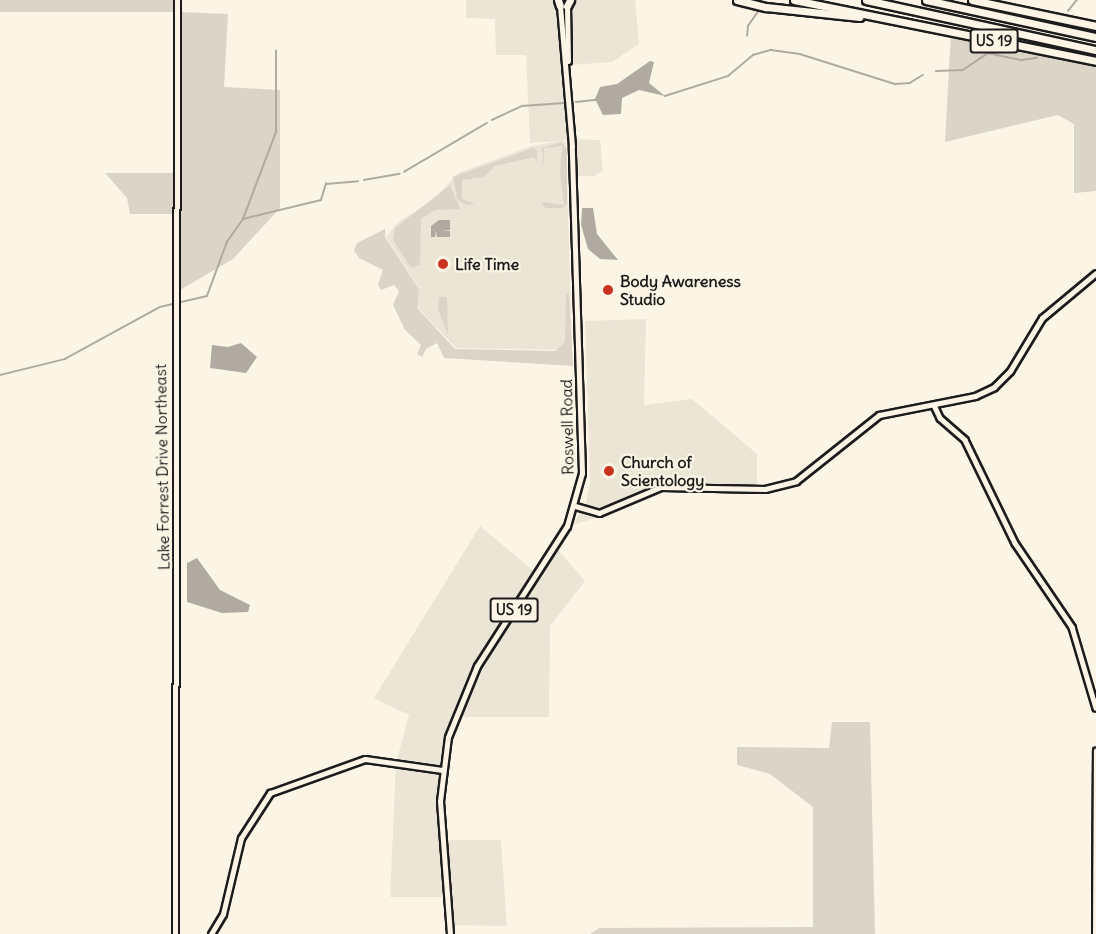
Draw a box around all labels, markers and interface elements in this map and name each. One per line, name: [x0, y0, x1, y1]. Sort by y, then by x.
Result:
road number: US 19: [968, 29, 1020, 53]
place label: Life Time: [455, 254, 519, 274]
marker: Life Time: [436, 257, 450, 271]
place label: Body Awareness Studio: [620, 271, 741, 309]
marker: Body Awareness Studio: [601, 283, 615, 297]
street label: Lake Forrest Drive Northeast: [151, 364, 173, 570]
street label: Roswell Road: [557, 379, 577, 475]
place label: Church of Scientology: [621, 452, 704, 490]
marker: Church of Scientology: [602, 464, 616, 478]
road number: US 19: [488, 598, 540, 622]

